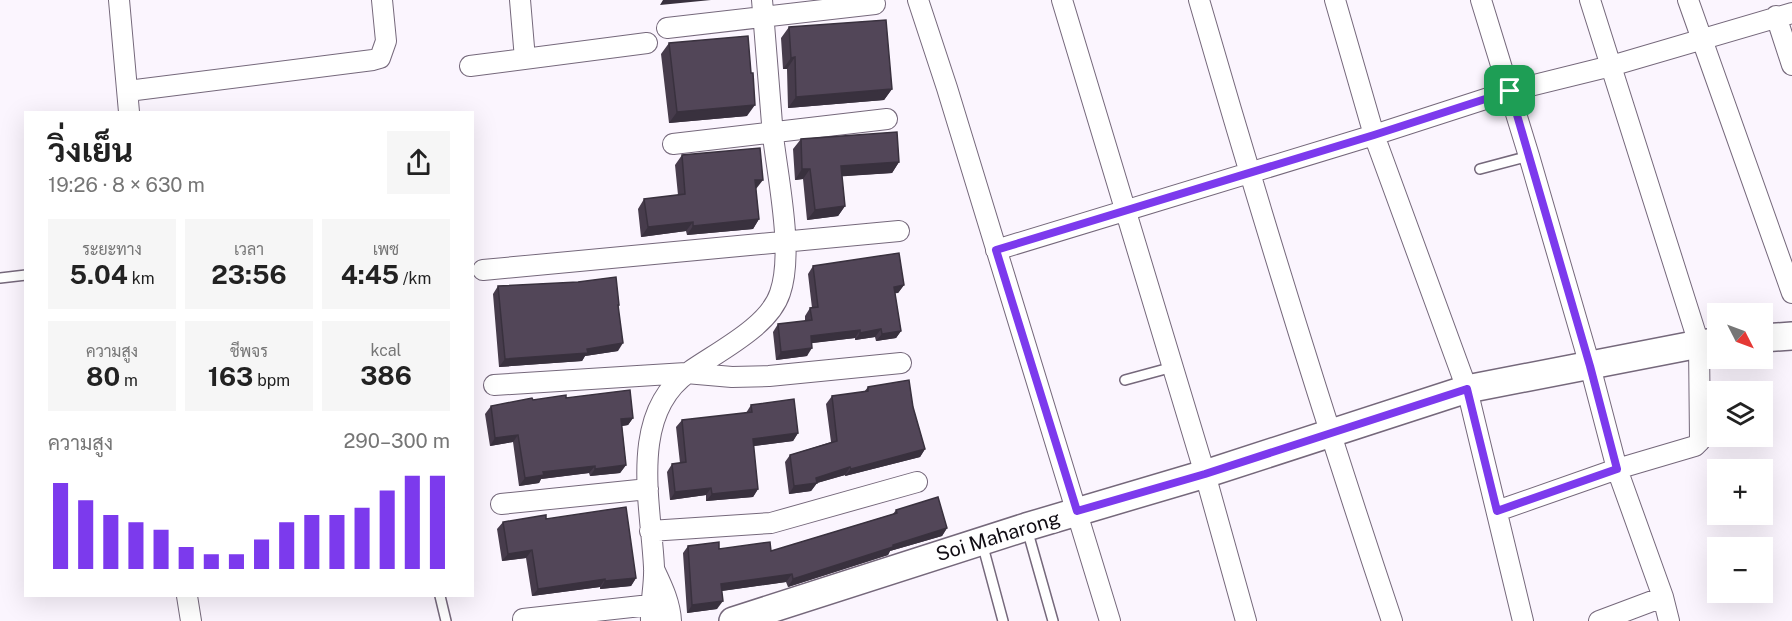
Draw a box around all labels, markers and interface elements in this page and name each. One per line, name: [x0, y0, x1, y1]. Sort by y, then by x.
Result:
pin: [1484, 65, 1535, 116]
icon: arrive: [1493, 74, 1526, 107]
text: วิ่งเย็น: [48, 131, 133, 169]
button: share: [387, 131, 450, 194]
text: 19:26 · 8 × 630 m: [48, 173, 205, 197]
text: ระยะทาง: [82, 240, 142, 259]
text: เวลา: [234, 240, 264, 259]
text: เพซ: [373, 240, 399, 259]
text: 5.04: [70, 259, 128, 290]
text: 23:56: [211, 259, 287, 290]
text: 4:45: [341, 259, 399, 290]
text: km: [128, 269, 155, 288]
text: /km: [399, 269, 431, 288]
north arrow: [1707, 303, 1773, 369]
map controls: [1707, 303, 1773, 603]
text: kcal: [371, 341, 401, 360]
text: ความสูง: [86, 342, 138, 361]
text: ชีพจร: [230, 342, 268, 361]
text: 386: [360, 360, 412, 391]
text: 80: [86, 361, 120, 392]
text: 163: [208, 361, 253, 392]
text: m: [120, 371, 138, 390]
text: bpm: [253, 371, 290, 390]
button: layers: [1707, 381, 1773, 447]
text: 290–300 m: [343, 429, 450, 453]
text: ความสูง: [48, 431, 113, 455]
button: +: [1707, 459, 1773, 525]
street label: Soi Maharong: [933, 506, 1063, 566]
button: −: [1707, 537, 1773, 603]

